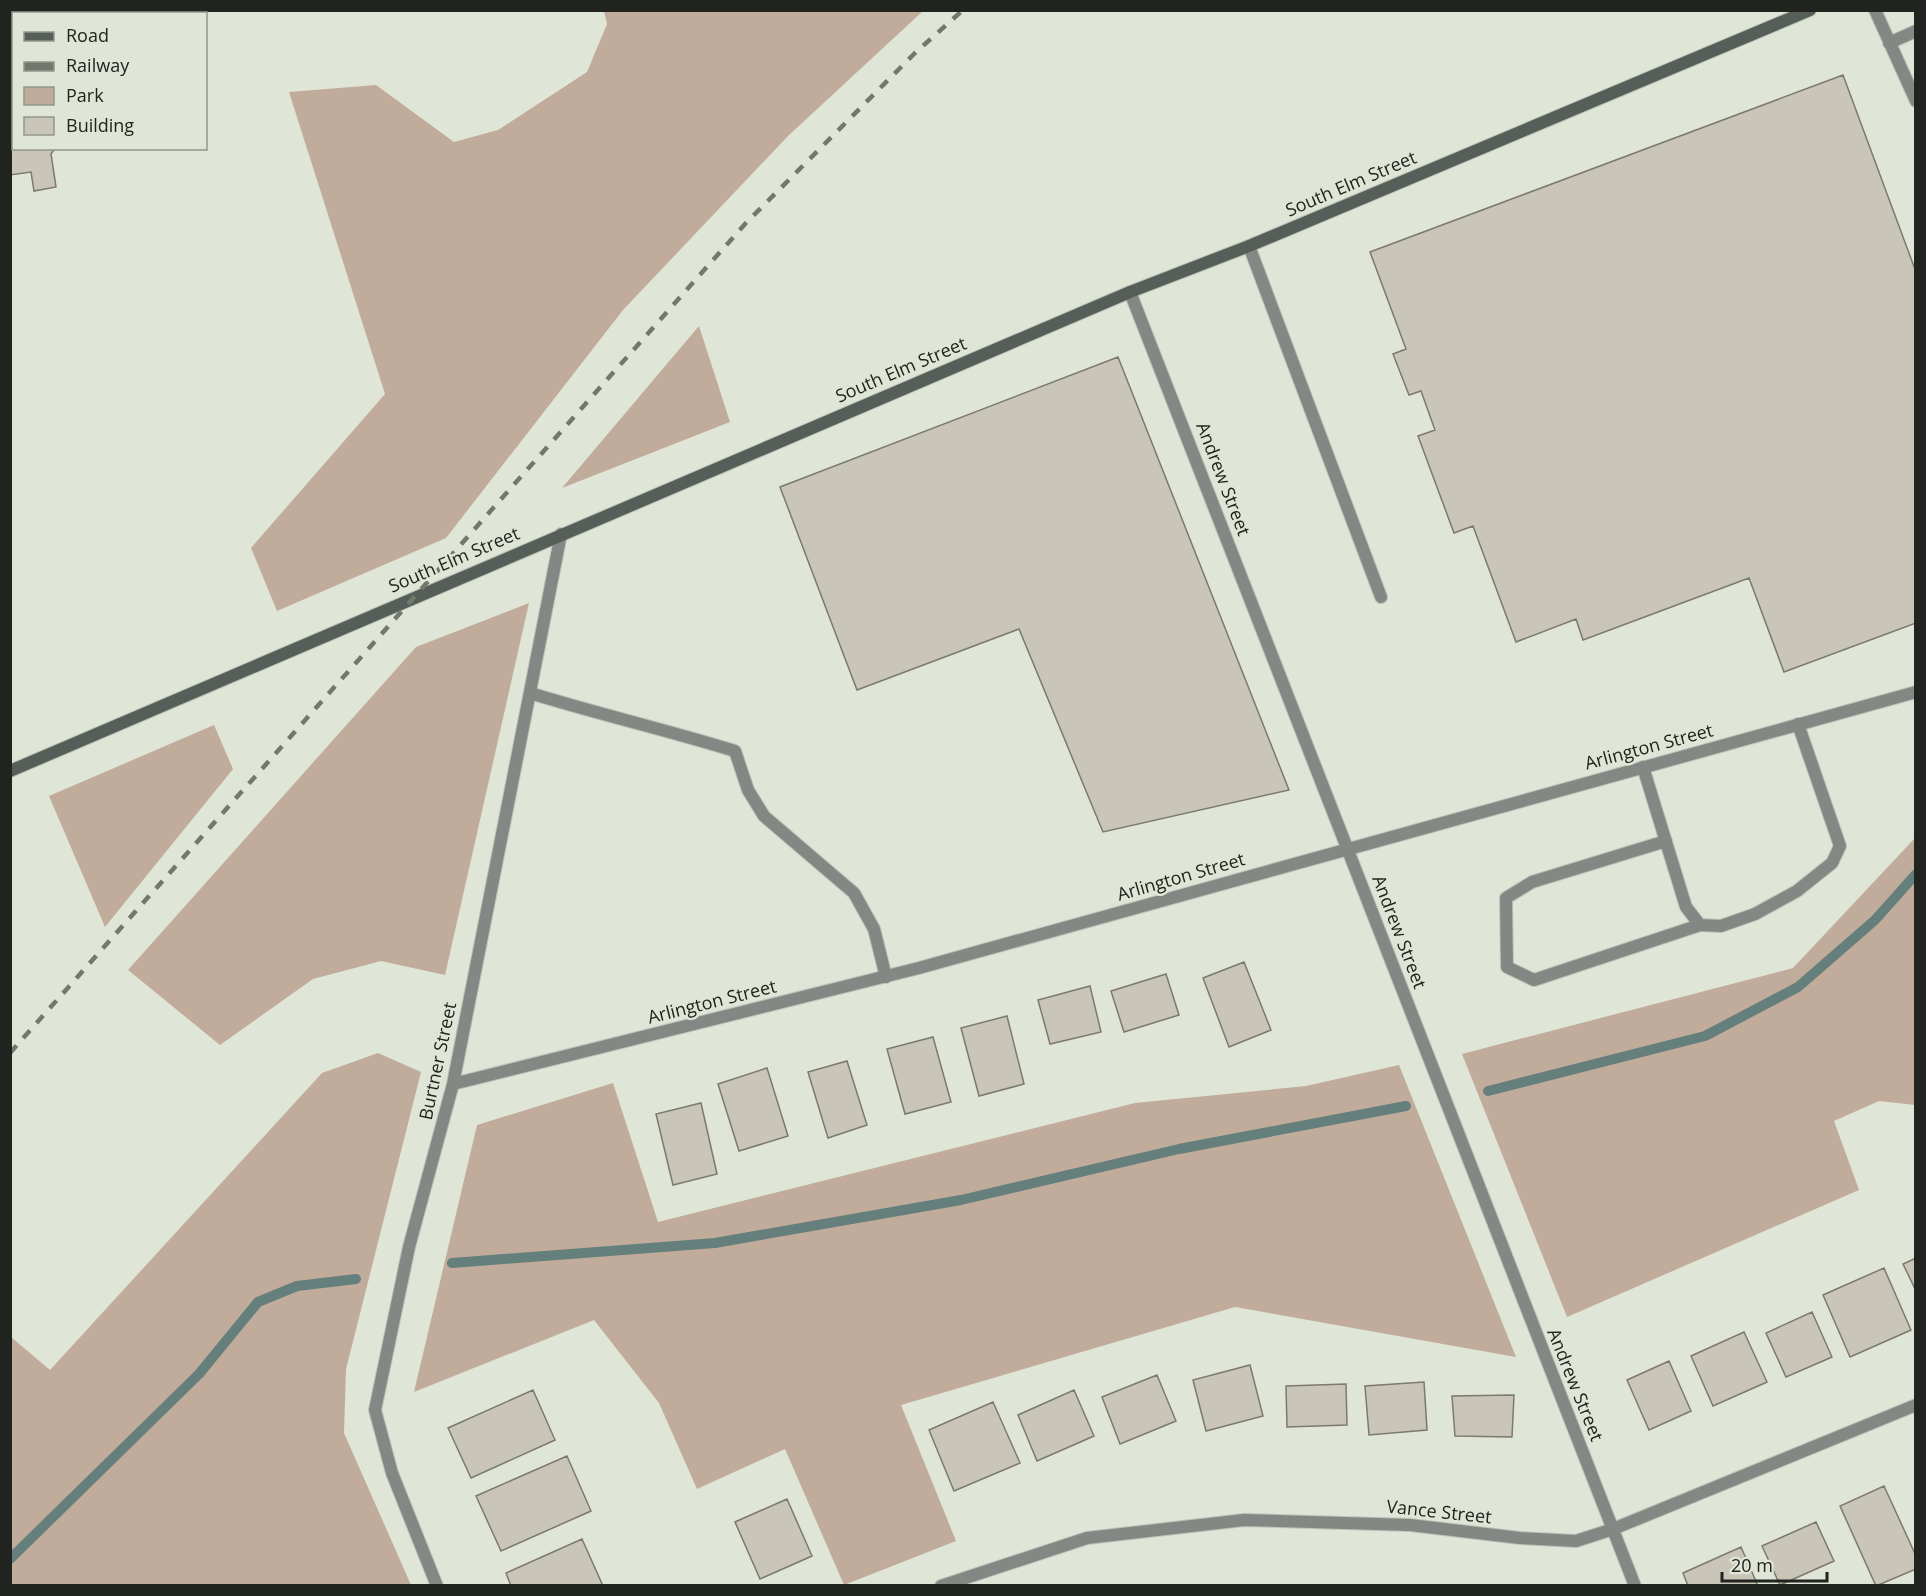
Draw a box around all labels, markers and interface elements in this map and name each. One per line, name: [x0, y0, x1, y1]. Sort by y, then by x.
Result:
legend: [12, 12, 207, 150]
text: Road: [66, 23, 109, 47]
text: Railway: [66, 53, 130, 77]
text: Park: [66, 83, 104, 107]
text: Building: [66, 113, 134, 137]
street label: South Elm Street: [1281, 145, 1420, 221]
street label: South Elm Street: [831, 331, 970, 407]
street label: Andrew Street: [1191, 418, 1257, 539]
street label: South Elm Street: [384, 521, 523, 597]
street label: Arlington Street: [1582, 717, 1716, 775]
street label: Arlington Street: [1114, 846, 1247, 906]
street label: Andrew Street: [1367, 871, 1433, 992]
street label: Arlington Street: [645, 973, 779, 1029]
street label: Burtner Street: [413, 1000, 461, 1122]
street label: Andrew Street: [1542, 1325, 1609, 1445]
street label: Vance Street: [1385, 1494, 1493, 1528]
scale bar: [1722, 1545, 1827, 1583]
text: 20 m: [1731, 1553, 1773, 1577]

